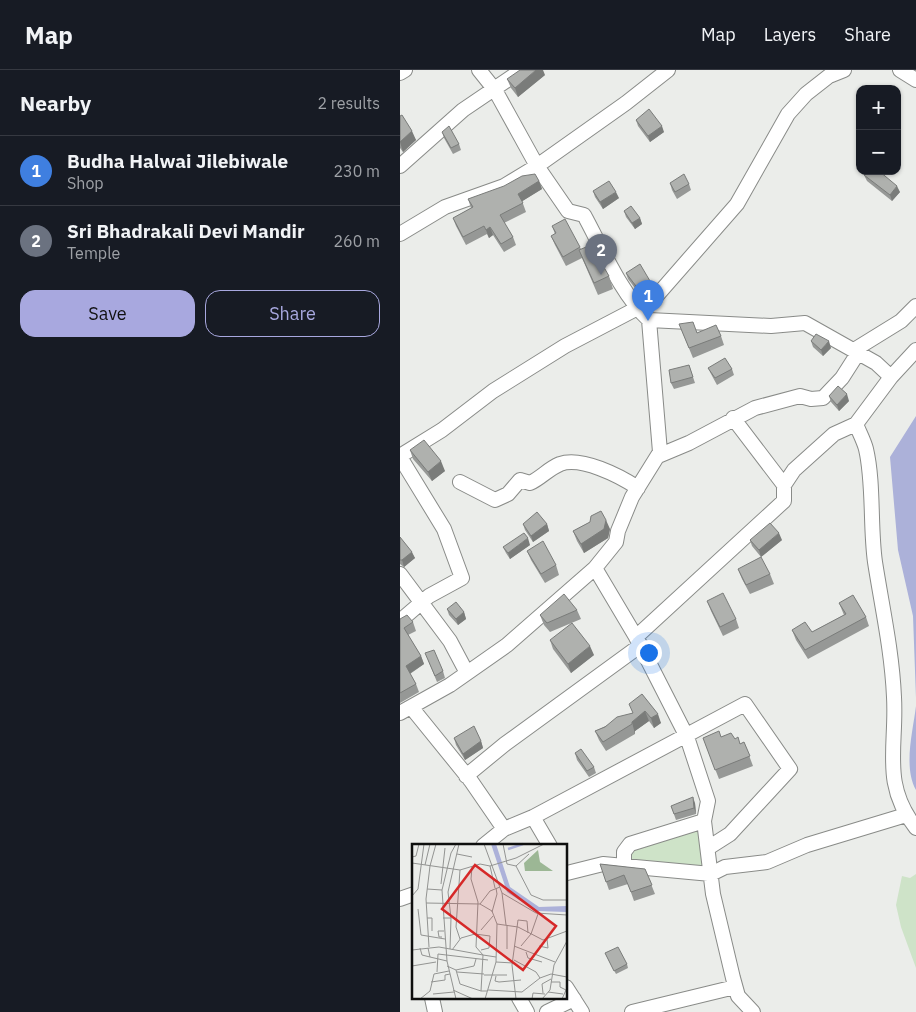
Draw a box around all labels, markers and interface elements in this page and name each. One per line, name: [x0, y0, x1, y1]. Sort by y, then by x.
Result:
text: Map: [25, 19, 73, 51]
text: Map: [701, 23, 736, 46]
text: Layers: [764, 23, 816, 46]
text: Share: [844, 23, 891, 46]
map controls: [856, 85, 901, 175]
button: +: [856, 85, 901, 130]
text: Nearby: [20, 89, 91, 117]
text: 2 results: [317, 93, 380, 113]
button: −: [856, 130, 901, 175]
text: Budha Halwai Jilebiwale: [67, 149, 288, 173]
text: 1: [31, 161, 41, 181]
text: 230 m: [333, 161, 380, 181]
text: Shop: [67, 173, 104, 193]
text: Sri Bhadrakali Devi Mandir: [67, 219, 305, 243]
text: 2: [31, 231, 41, 251]
text: 260 m: [333, 231, 380, 251]
pin: 2: [585, 234, 617, 275]
text: Temple: [67, 243, 120, 263]
pin: 1: [632, 280, 664, 321]
button: Save: [20, 290, 195, 337]
button: Share: [205, 290, 380, 337]
your location: [636, 640, 662, 666]
inset map: [412, 844, 568, 1000]

